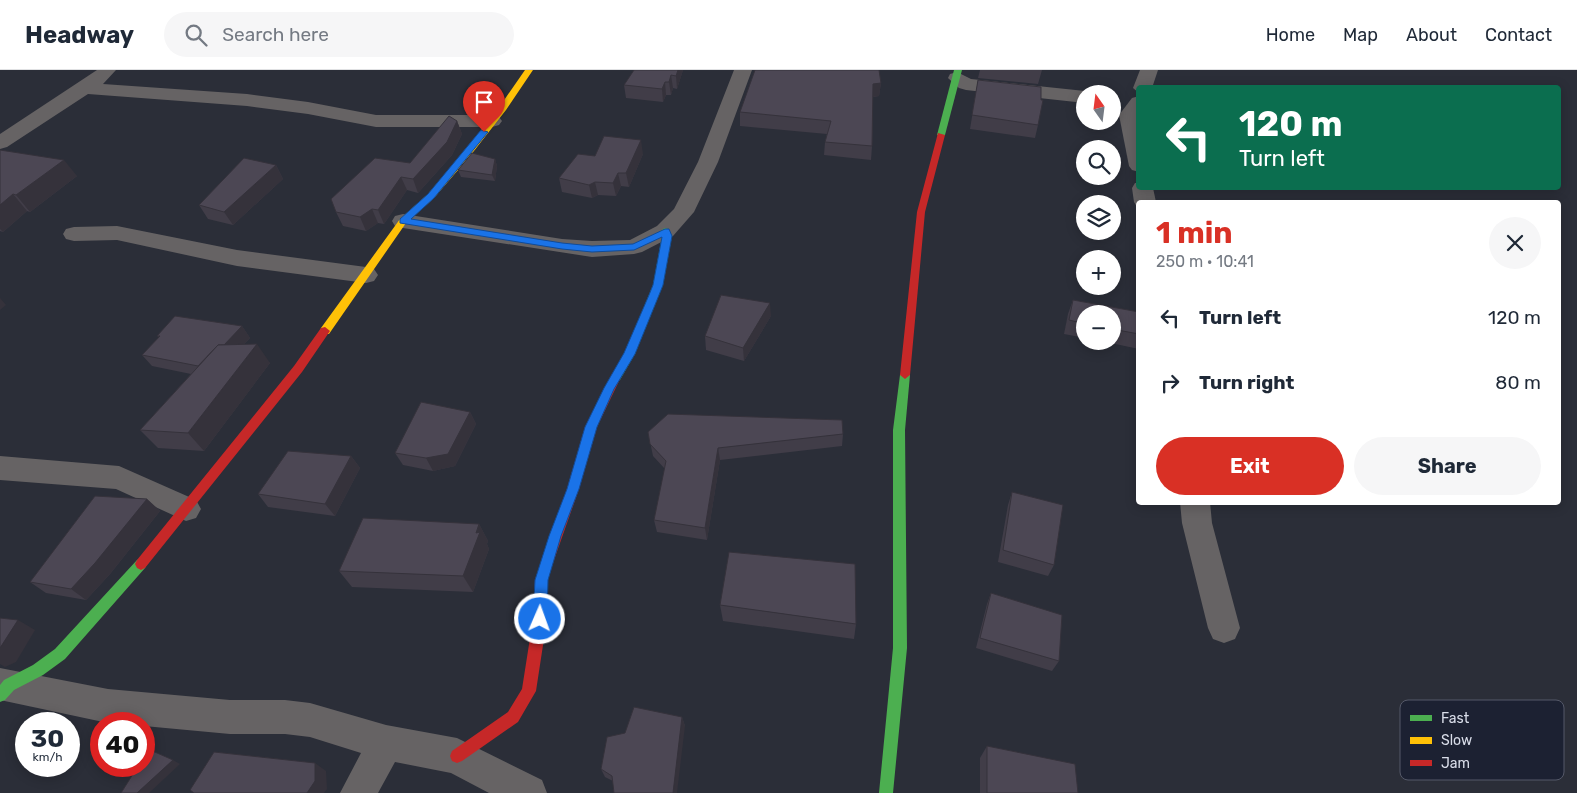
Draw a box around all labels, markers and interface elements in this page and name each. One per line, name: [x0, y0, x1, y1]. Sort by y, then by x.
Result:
search box: [164, 12, 514, 57]
text: Headway: [25, 21, 134, 49]
icon: search: [182, 21, 210, 49]
text: Search here: [222, 23, 329, 46]
text: Home: [1266, 24, 1315, 46]
text: Map: [1343, 24, 1378, 46]
text: About: [1406, 24, 1457, 46]
text: Contact: [1485, 24, 1552, 46]
pin: [463, 81, 505, 132]
north arrow: [1076, 85, 1121, 130]
map controls: [1076, 85, 1121, 350]
icon: arrive: [470, 88, 498, 116]
text: 120 m: [1239, 103, 1342, 145]
icon: left: [1156, 105, 1221, 170]
button: search: [1076, 140, 1121, 185]
text: Turn left: [1239, 145, 1325, 172]
button: layers: [1076, 195, 1121, 240]
text: 1 min: [1156, 215, 1233, 251]
button: close: [1489, 217, 1541, 269]
button: +: [1076, 250, 1121, 295]
text: 250 m · 10:41: [1156, 252, 1254, 271]
icon: left: [1156, 304, 1184, 332]
button: −: [1076, 305, 1121, 350]
text: Turn left: [1199, 306, 1281, 329]
text: 120 m: [1488, 306, 1541, 329]
icon: right: [1156, 369, 1184, 397]
text: Turn right: [1199, 371, 1294, 394]
text: 80 m: [1495, 371, 1541, 394]
button: Exit: [1156, 437, 1344, 495]
button: Share: [1354, 437, 1541, 495]
position arrow: [513, 592, 565, 644]
legend: [1400, 700, 1564, 780]
text: Fast: [1441, 710, 1470, 727]
speed limit sign: 40: [90, 712, 155, 777]
text: 30: [31, 724, 64, 753]
text: Slow: [1441, 732, 1472, 749]
text: km/h: [33, 750, 62, 764]
text: Jam: [1441, 755, 1470, 772]

